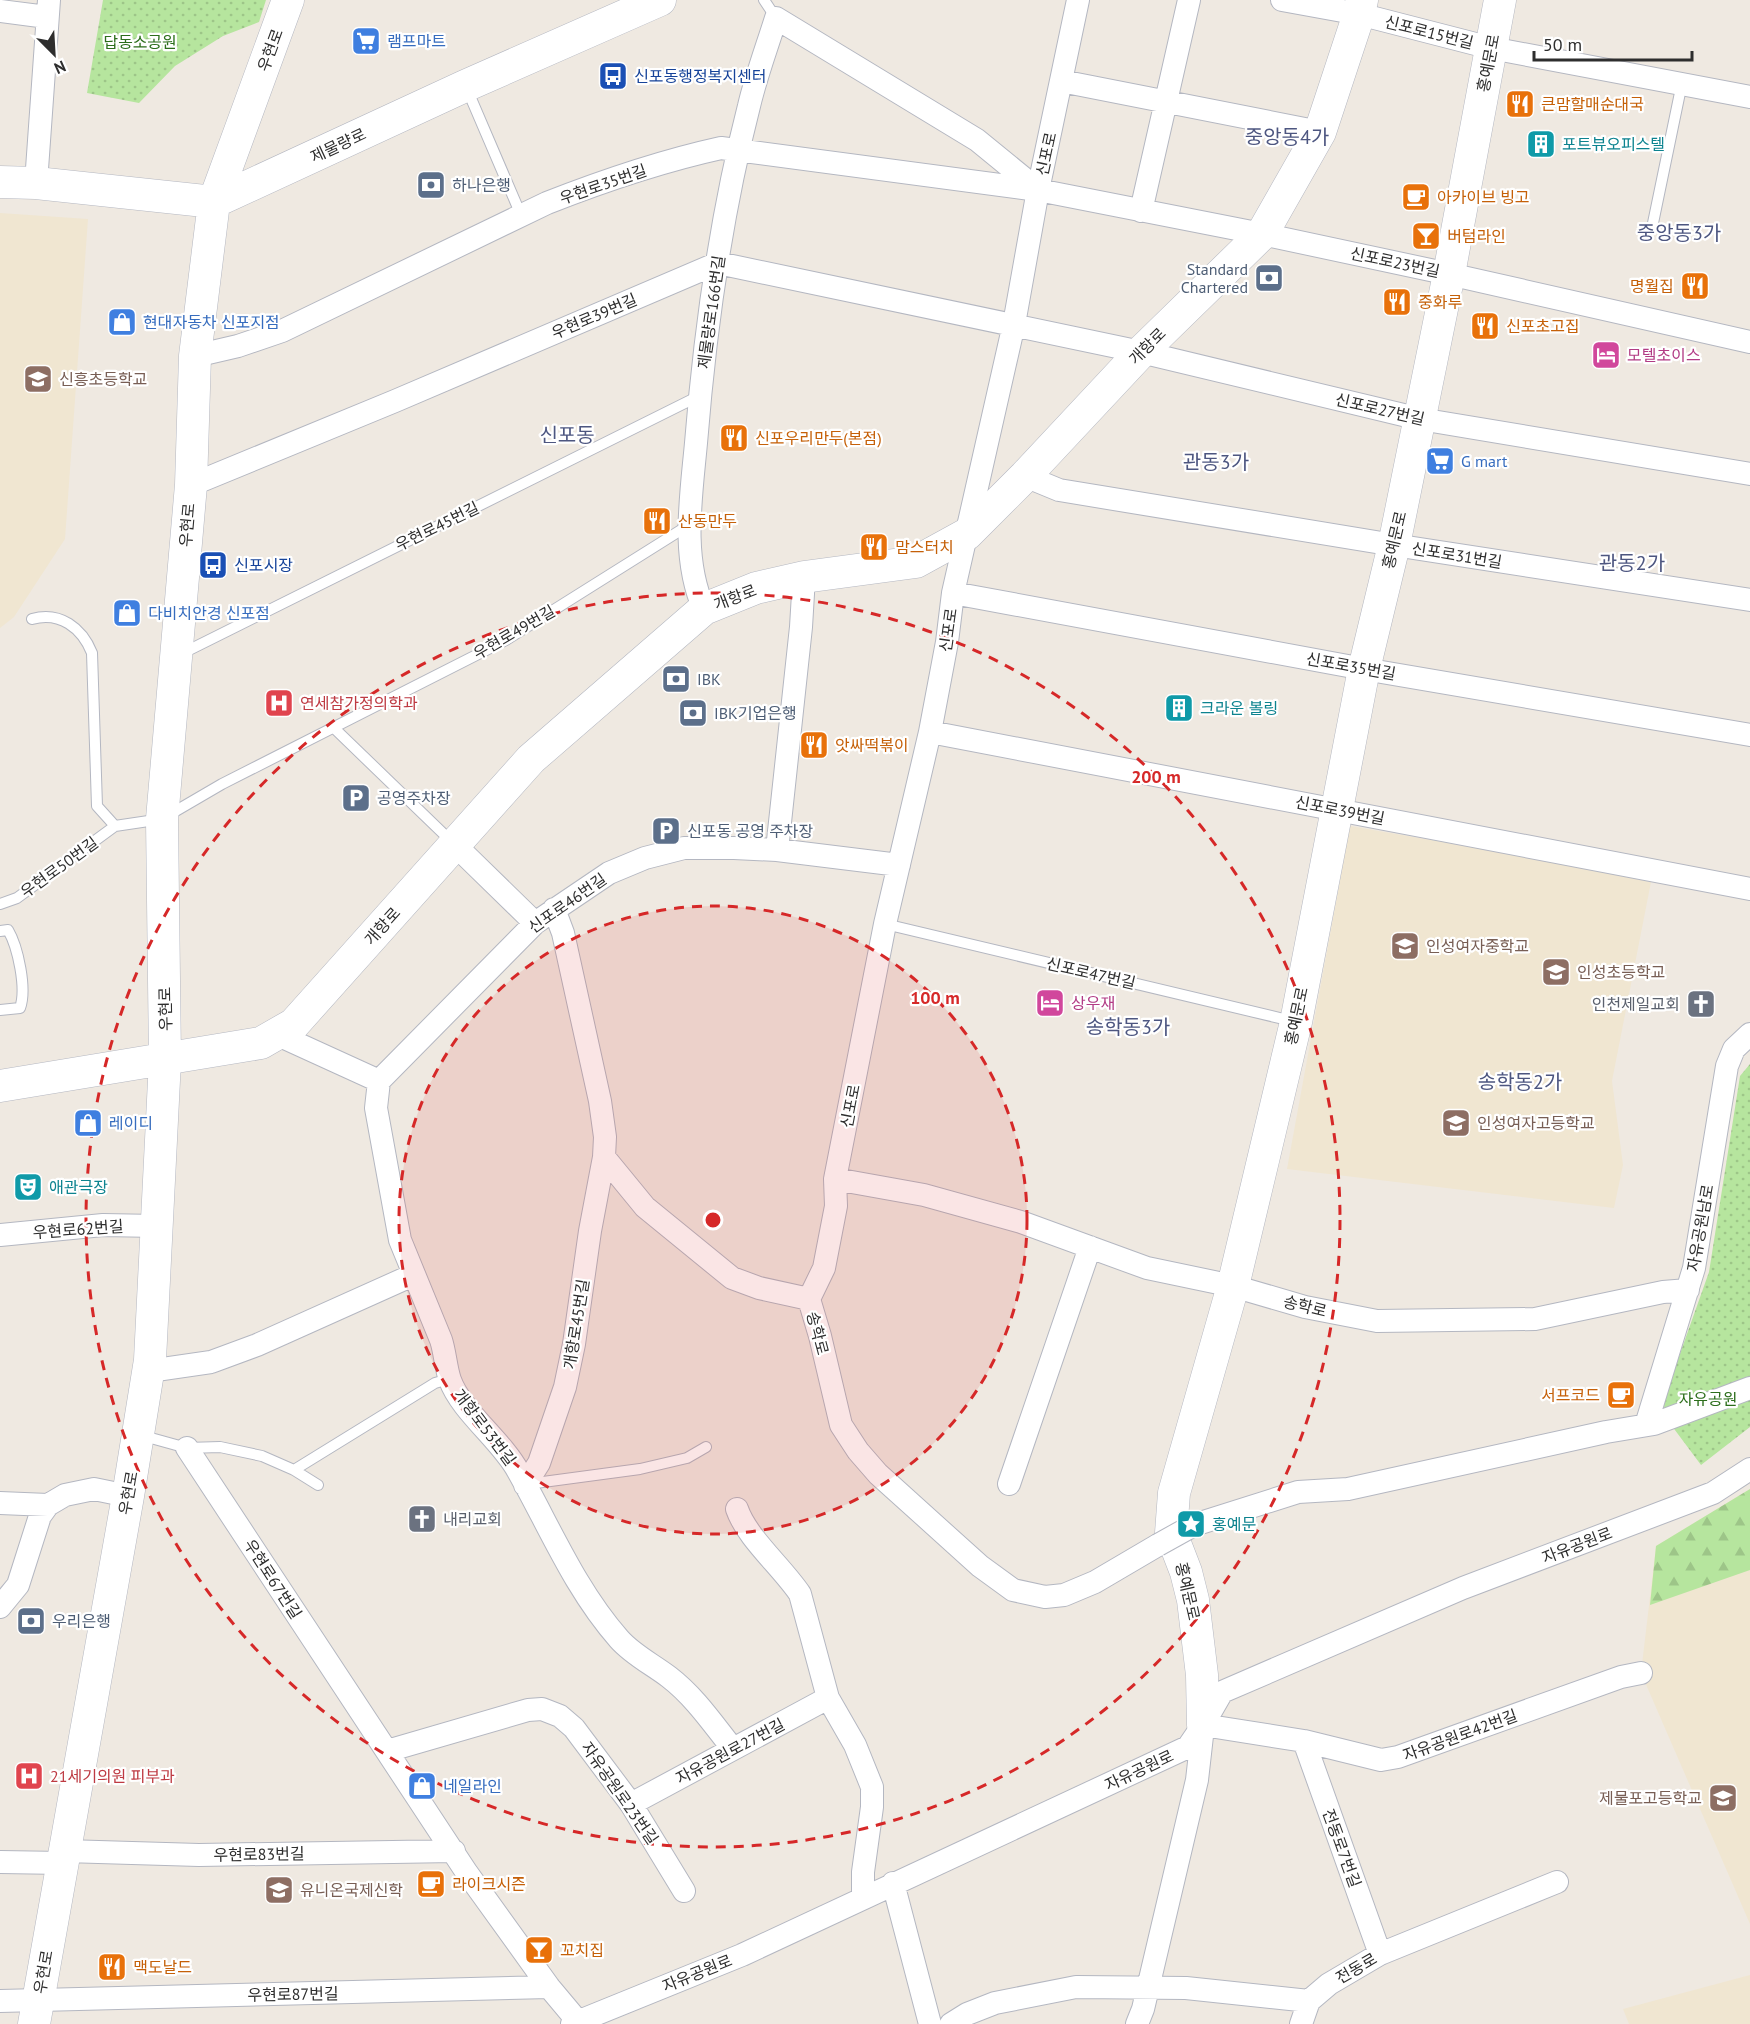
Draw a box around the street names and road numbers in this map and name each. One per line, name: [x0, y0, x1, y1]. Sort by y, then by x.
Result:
street label: 신포로15번길: [1382, 11, 1476, 53]
street label: 우현로: [253, 26, 287, 74]
street label: 홍예문로: [1473, 32, 1503, 94]
street label: 제물량로: [307, 123, 369, 167]
street label: 신포로: [1032, 130, 1060, 178]
street label: 우현로35번길: [557, 160, 649, 208]
street label: 신포로23번길: [1348, 243, 1442, 281]
street label: 제물량로166번길: [693, 254, 729, 370]
street label: 우현로39번길: [548, 289, 640, 343]
street label: 개항로: [1124, 323, 1170, 369]
street label: 신포로27번길: [1333, 389, 1427, 429]
street label: 우현로45번길: [392, 497, 482, 555]
street label: 우현로: [175, 502, 199, 548]
street label: 홍예문로: [1378, 509, 1410, 571]
street label: 신포로31번길: [1410, 538, 1504, 572]
street label: 개항로: [711, 580, 759, 614]
street label: 우현로49번길: [470, 601, 558, 663]
street label: 신포로: [935, 606, 961, 653]
street label: 신포로35번길: [1304, 648, 1398, 684]
street label: 신포로39번길: [1293, 791, 1387, 829]
street label: 우현로50번길: [16, 832, 102, 902]
street label: 신포로46번길: [524, 869, 610, 937]
street label: 개항로: [360, 903, 404, 949]
street label: 신포로47번길: [1044, 953, 1138, 993]
street label: 홍예문로: [1280, 985, 1312, 1047]
street label: 우현로: [155, 986, 175, 1031]
street label: 신포로: [836, 1082, 864, 1130]
street label: 자유공원남로: [1682, 1183, 1718, 1273]
street label: 우현로62번길: [32, 1216, 124, 1242]
street label: 개항로45번길: [559, 1277, 593, 1371]
street label: 송학로: [1281, 1291, 1329, 1321]
street label: 송학로: [803, 1309, 833, 1357]
street label: 개항로53번길: [450, 1385, 520, 1469]
street label: 우현로: [114, 1469, 142, 1516]
street label: 자유공원로: [1539, 1522, 1615, 1568]
street label: 우현로67번길: [240, 1535, 306, 1623]
street label: 홍예문로: [1172, 1560, 1204, 1622]
street label: 자유공원로42번길: [1400, 1705, 1520, 1765]
street label: 자유공원로27번길: [672, 1714, 788, 1788]
street label: 자유공원로23번길: [577, 1738, 663, 1848]
street label: 자유공원로: [1101, 1745, 1177, 1795]
street label: 전동로7번길: [1319, 1806, 1365, 1890]
street label: 우현로83번길: [213, 1843, 305, 1865]
street label: 우현로: [29, 1948, 57, 1995]
street label: 전동로: [1332, 1948, 1380, 1988]
street label: 자유공원로: [659, 1950, 735, 1996]
street label: 우현로87번길: [247, 1983, 339, 2005]

